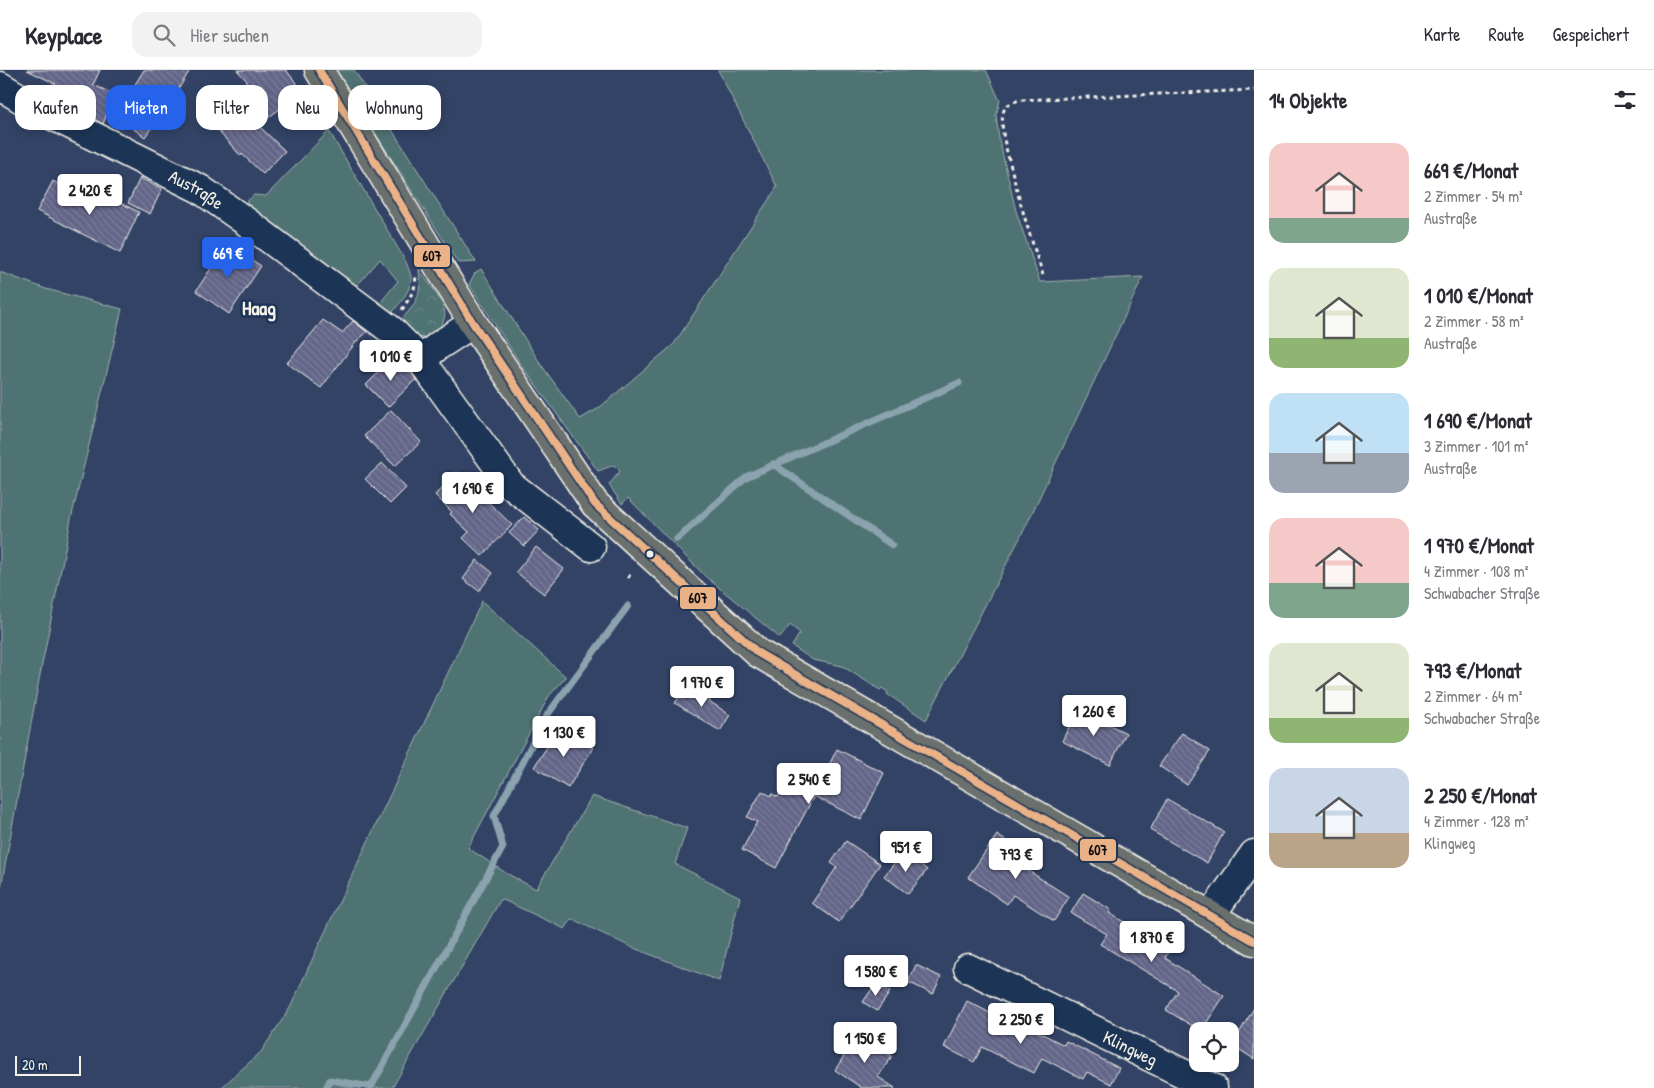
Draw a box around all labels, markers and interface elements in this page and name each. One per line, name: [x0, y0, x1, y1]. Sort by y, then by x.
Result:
search box: [132, 12, 482, 57]
text: Keyplace: [25, 19, 102, 51]
icon: search: [150, 21, 178, 49]
text: Hier suchen: [190, 22, 269, 48]
text: Karte: [1424, 22, 1461, 47]
text: Route: [1489, 22, 1525, 47]
text: Gespeichert: [1553, 22, 1629, 47]
chip: Kaufen: [15, 85, 96, 130]
chip: Mieten: [106, 85, 186, 130]
chip: Filter: [196, 85, 268, 130]
chip: Neu: [278, 85, 338, 130]
chip: Wohnung: [348, 85, 441, 130]
text: 14 Objekte: [1269, 86, 1347, 115]
icon: filters: [1611, 86, 1639, 114]
text: 669 €/Monat: [1424, 156, 1518, 185]
street label: Austraße: [165, 163, 229, 215]
icon: home: [1309, 163, 1369, 223]
pin: 2 420 €: [44, 174, 136, 216]
text: 2 420 €: [68, 179, 112, 201]
text: 2 Zimmer · 54 m²: [1424, 185, 1523, 207]
text: Austraße: [1424, 207, 1477, 229]
pin: 669 €: [193, 236, 263, 279]
text: 669 €: [213, 242, 243, 264]
line badge: 607: [413, 244, 451, 268]
text: 607: [423, 246, 441, 265]
text: 1 010 €/Monat: [1424, 281, 1533, 310]
icon: home: [1309, 288, 1369, 348]
district label: Haag: [242, 294, 276, 322]
text: 2 Zimmer · 58 m²: [1424, 310, 1524, 332]
text: Austraße: [1424, 332, 1477, 354]
pin: 1 010 €: [345, 340, 437, 382]
text: 1 010 €: [370, 345, 412, 367]
text: 1 690 €/Monat: [1424, 406, 1532, 435]
icon: home: [1309, 413, 1369, 473]
text: 3 Zimmer · 101 m²: [1424, 435, 1528, 457]
text: Austraße: [1424, 457, 1477, 479]
pin: 1 690 €: [427, 472, 519, 514]
text: 1 690 €: [453, 477, 493, 499]
text: 1 970 €/Monat: [1424, 531, 1534, 560]
icon: home: [1309, 538, 1369, 598]
unlabelled marker: [645, 549, 655, 559]
text: 4 Zimmer · 108 m²: [1424, 560, 1528, 582]
text: Schwabacher Straße: [1424, 582, 1540, 604]
line badge: 607: [679, 586, 717, 610]
text: 607: [689, 588, 707, 607]
text: 793 €/Monat: [1424, 656, 1521, 685]
icon: home: [1309, 663, 1369, 723]
pin: 1 970 €: [656, 666, 748, 708]
text: 1 970 €: [681, 671, 723, 693]
text: 2 Zimmer · 64 m²: [1424, 685, 1522, 707]
pin: 1 260 €: [1048, 694, 1140, 737]
text: 1 260 €: [1073, 700, 1115, 722]
text: Schwabacher Straße: [1424, 707, 1540, 729]
pin: 1 130 €: [518, 716, 610, 758]
text: 1 130 €: [543, 721, 585, 743]
pin: 2 540 €: [763, 762, 855, 805]
text: 2 540 €: [788, 768, 830, 790]
text: 2 250 €/Monat: [1424, 781, 1537, 810]
icon: home: [1309, 788, 1369, 848]
text: 4 Zimmer · 128 m²: [1424, 810, 1529, 832]
pin: 951 €: [871, 830, 941, 873]
text: Klingweg: [1424, 832, 1475, 854]
text: 951 €: [891, 836, 921, 858]
pin: 793 €: [981, 838, 1051, 880]
line badge: 607: [1079, 838, 1117, 862]
text: 607: [1089, 840, 1107, 859]
text: 793 €: [1000, 843, 1032, 865]
pin: 1 870 €: [1106, 920, 1198, 963]
text: 1 870 €: [1131, 926, 1173, 948]
pin: 1 580 €: [830, 954, 922, 997]
text: 1 580 €: [855, 960, 897, 982]
pin: 2 250 €: [975, 1002, 1067, 1045]
text: 2 250 €: [999, 1008, 1043, 1030]
pin: 1 150 €: [819, 1022, 911, 1064]
map controls: [1189, 1022, 1239, 1072]
button: locate: [1189, 1022, 1239, 1072]
street label: Klingweg: [1099, 1024, 1162, 1072]
text: 1 150 €: [845, 1027, 885, 1049]
scale bar: [15, 1053, 81, 1076]
text: 20 m: [22, 1055, 48, 1074]

